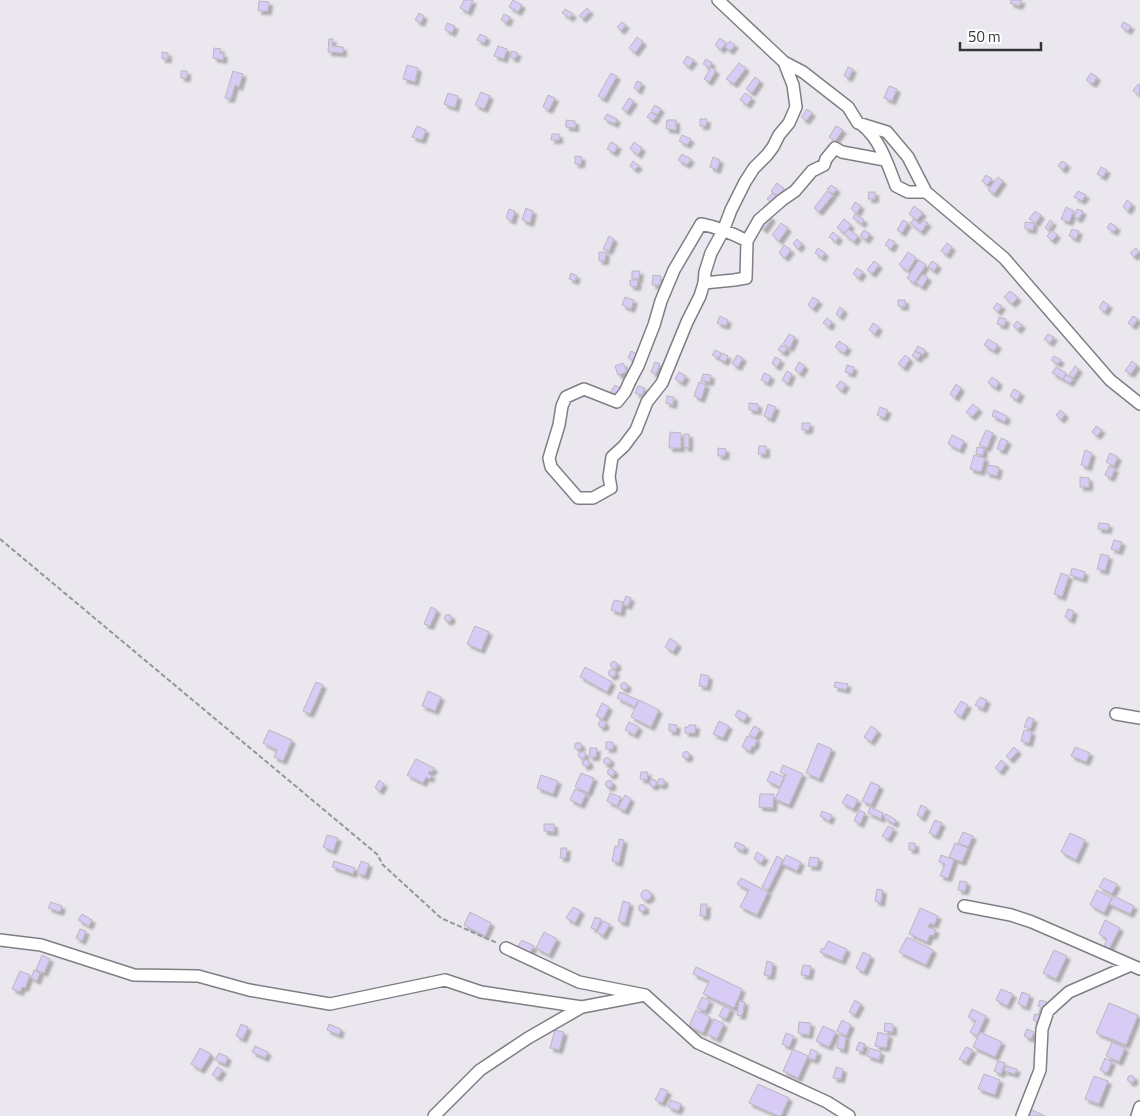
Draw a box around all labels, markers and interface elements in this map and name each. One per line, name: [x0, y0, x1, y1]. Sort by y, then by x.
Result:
scale bar: [960, 20, 1041, 52]
text: 50 m: [968, 25, 1001, 48]

